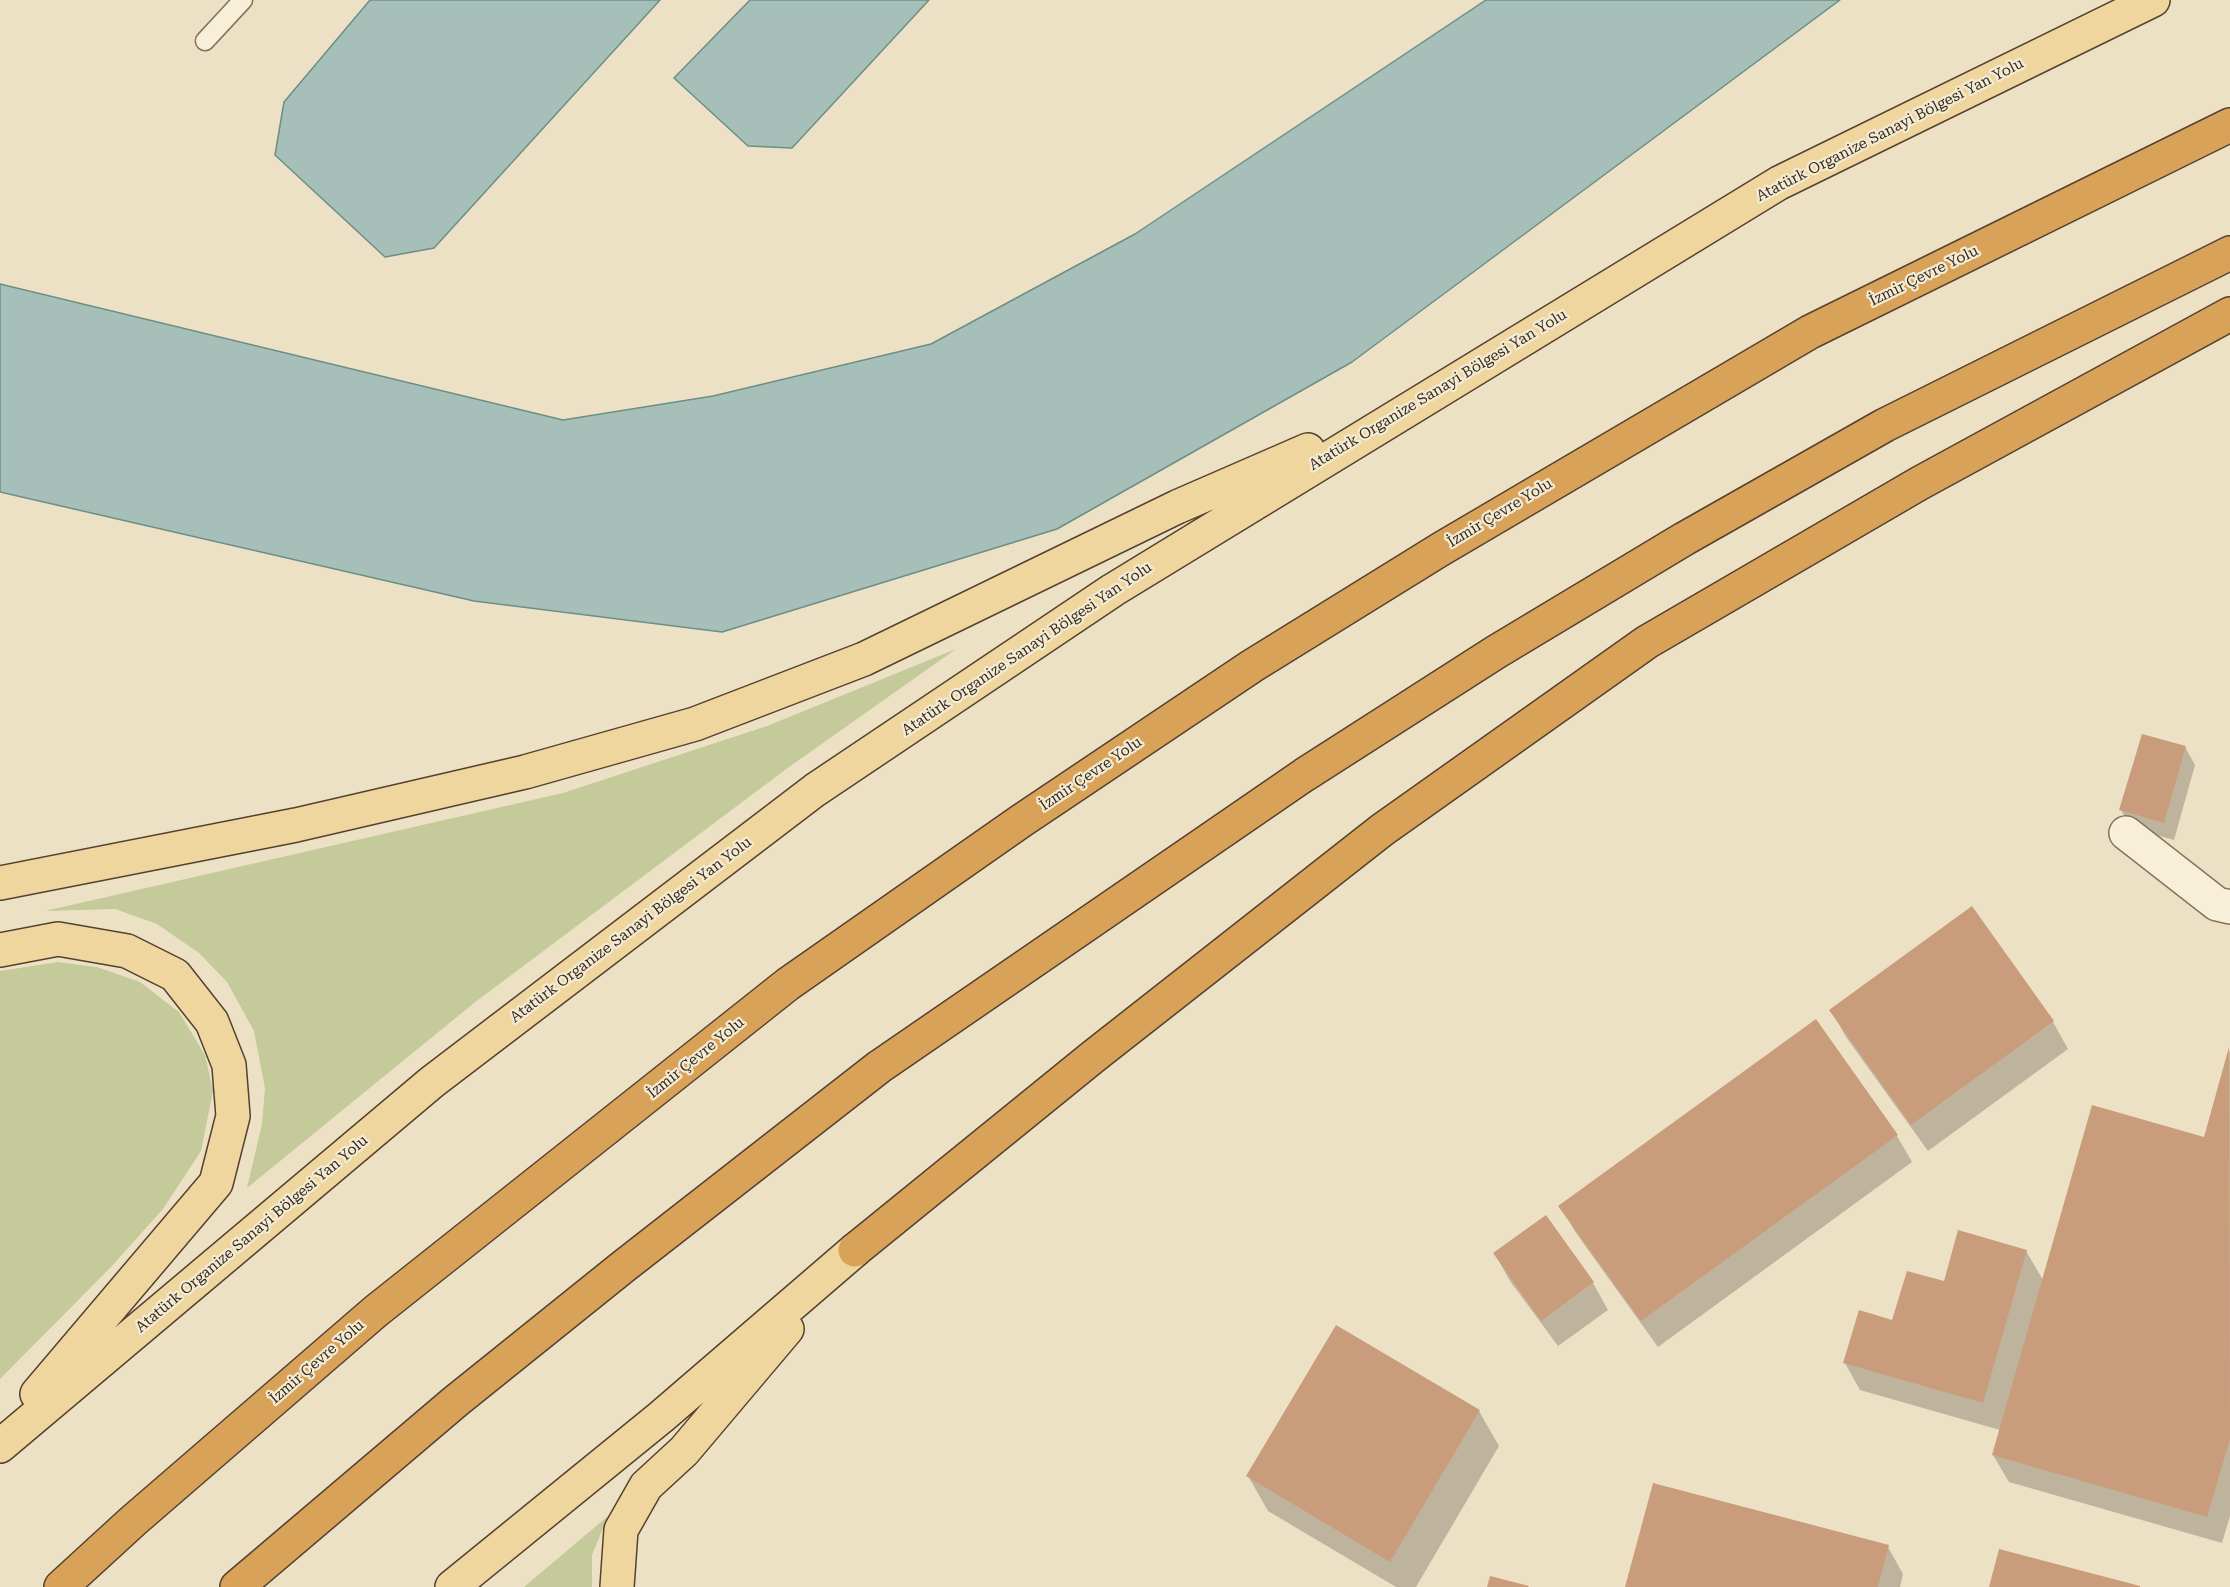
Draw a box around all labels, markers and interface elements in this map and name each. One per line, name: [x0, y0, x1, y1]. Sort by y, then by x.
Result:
street label: Atatürk Organize Sanayi Bölgesi Yan Yolu: [1753, 54, 2027, 206]
street label: İzmir Çevre Yolu: [1867, 242, 1981, 310]
street label: Atatürk Organize Sanayi Bölgesi Yan Yolu: [1306, 306, 1570, 474]
street label: İzmir Çevre Yolu: [1444, 475, 1556, 551]
street label: Atatürk Organize Sanayi Bölgesi Yan Yolu: [899, 558, 1155, 740]
street label: İzmir Çevre Yolu: [1037, 733, 1145, 815]
street label: Atatürk Organize Sanayi Bölgesi Yan Yolu: [507, 833, 755, 1027]
street label: İzmir Çevre Yolu: [644, 1014, 748, 1102]
street label: Atatürk Organize Sanayi Bölgesi Yan Yolu: [132, 1131, 372, 1337]
street label: İzmir Çevre Yolu: [266, 1316, 368, 1408]

